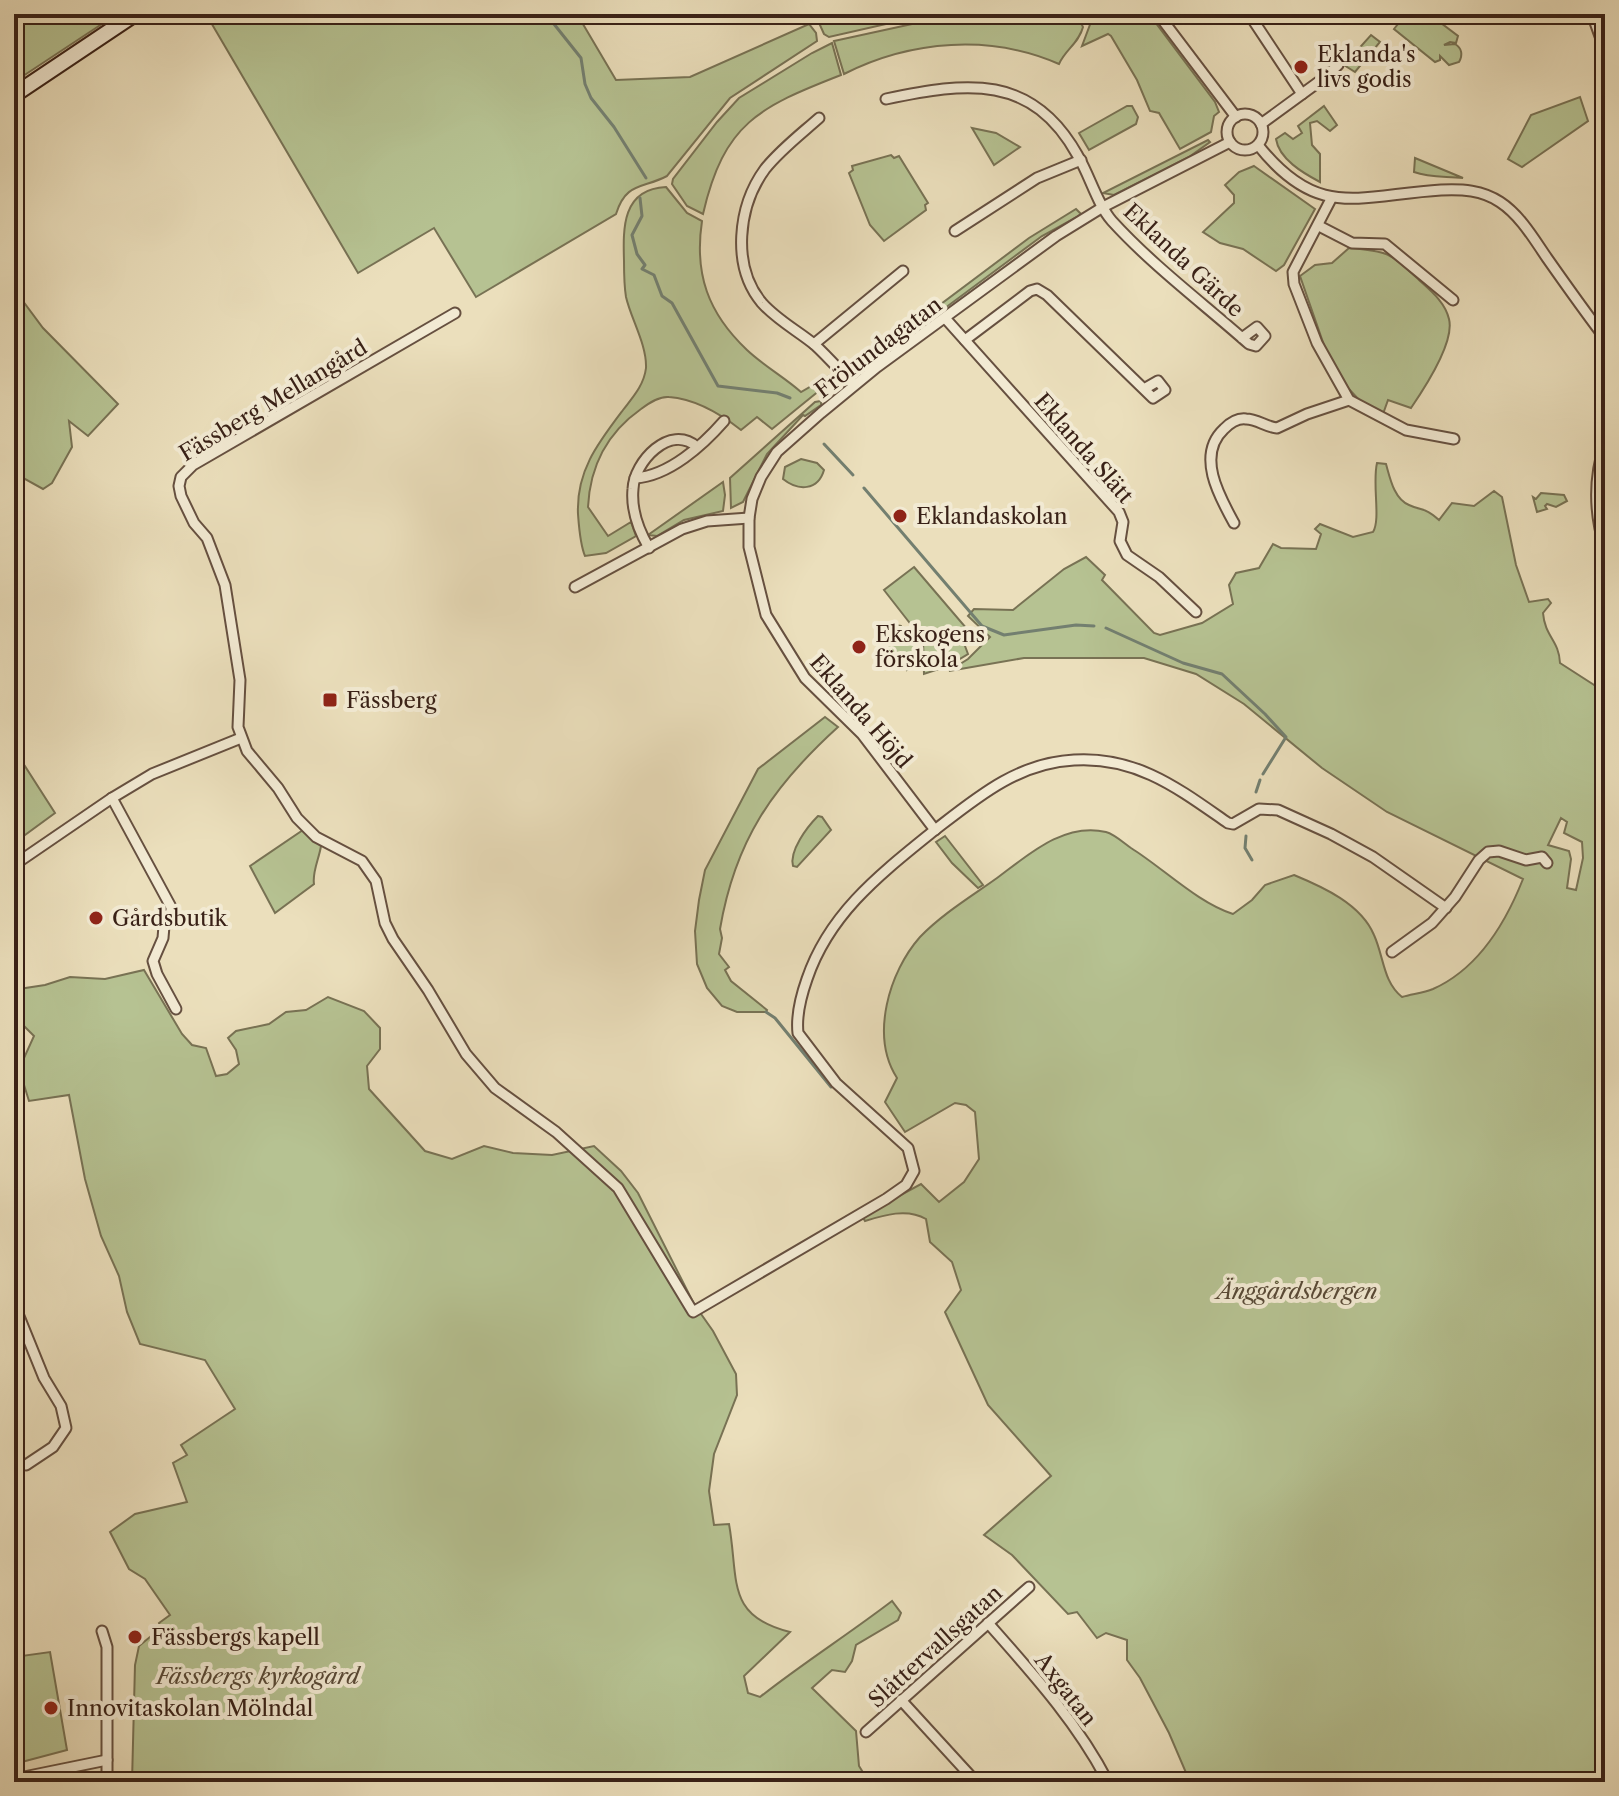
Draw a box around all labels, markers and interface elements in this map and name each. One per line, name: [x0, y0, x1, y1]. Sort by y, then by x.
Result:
place label: Eklanda's livs godis: [1317, 41, 1416, 93]
marker: Eklanda's livs godis: [1292, 58, 1310, 76]
street label: Eklanda Gärde: [1118, 198, 1249, 323]
street label: Frölundagatan: [810, 291, 947, 404]
street label: Fässberg Mellangård: [174, 334, 372, 467]
street label: Eklanda Slätt: [1028, 388, 1139, 509]
place label: Eklandaskolan: [916, 503, 1068, 530]
marker: Eklandaskolan: [891, 507, 909, 525]
place label: Ekskogens förskola: [875, 621, 985, 673]
marker: Ekskogens förskola: [850, 638, 868, 656]
street label: Eklanda Höjd: [804, 649, 917, 774]
place label: Fässberg: [346, 687, 437, 714]
marker: Fässberg: [321, 691, 339, 709]
place label: Gårdsbutik: [112, 905, 229, 932]
marker: Gårdsbutik: [87, 909, 105, 927]
park label: Änggårdsbergen: [1213, 1277, 1378, 1305]
street label: Slåttervallsgatan: [863, 1579, 1008, 1713]
place label: Fässbergs kapell: [151, 1624, 320, 1651]
marker: Fässbergs kapell: [126, 1628, 144, 1646]
street label: Axgatan: [1028, 1647, 1103, 1731]
park label: Fässbergs kyrkogård: [155, 1663, 361, 1690]
place label: Innovitaskolan Mölndal: [67, 1695, 314, 1722]
marker: Innovitaskolan Mölndal: [42, 1699, 60, 1717]

